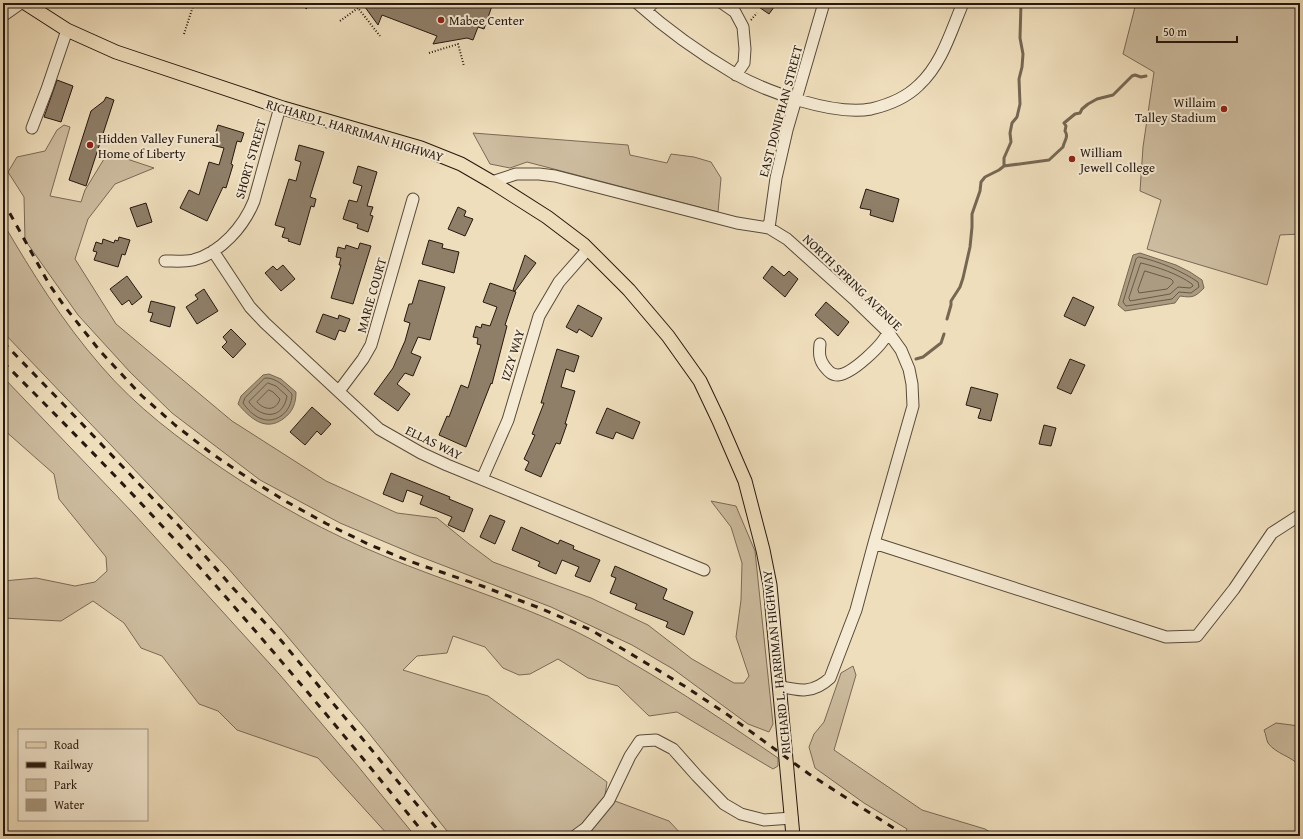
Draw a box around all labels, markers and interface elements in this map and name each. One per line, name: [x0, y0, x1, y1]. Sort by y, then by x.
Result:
place label: Mabee Center: [449, 11, 525, 30]
marker: Mabee Center: [436, 15, 446, 25]
scale bar: [1157, 18, 1237, 44]
text: 50 m: [1163, 23, 1187, 40]
street label: EAST DONIPHAN STREET: [754, 42, 807, 179]
place label: Willaim Talley Stadium: [1135, 93, 1216, 127]
street label: RICHARD L. HARRIMAN HIGHWAY: [264, 94, 446, 167]
marker: Willaim Talley Stadium: [1219, 104, 1229, 114]
street label: SHORT STREET: [230, 117, 271, 201]
place label: Hidden Valley Funeral Home of Liberty: [98, 129, 219, 163]
marker: Hidden Valley Funeral Home of Liberty: [85, 140, 95, 150]
place label: William Jewell College: [1078, 143, 1155, 177]
marker: William Jewell College: [1067, 154, 1077, 164]
street label: NORTH SPRING AVENUE: [799, 230, 907, 335]
street label: MARIE COURT: [352, 255, 391, 335]
street label: IZZY WAY: [496, 327, 529, 383]
street label: ELLAS WAY: [402, 421, 465, 464]
street label: RICHARD L. HARRIMAN HIGHWAY: [757, 569, 796, 755]
legend: [18, 729, 148, 821]
text: Road: [54, 736, 80, 753]
text: Railway: [54, 756, 93, 773]
text: Park: [54, 776, 78, 793]
text: Water: [54, 796, 84, 813]

